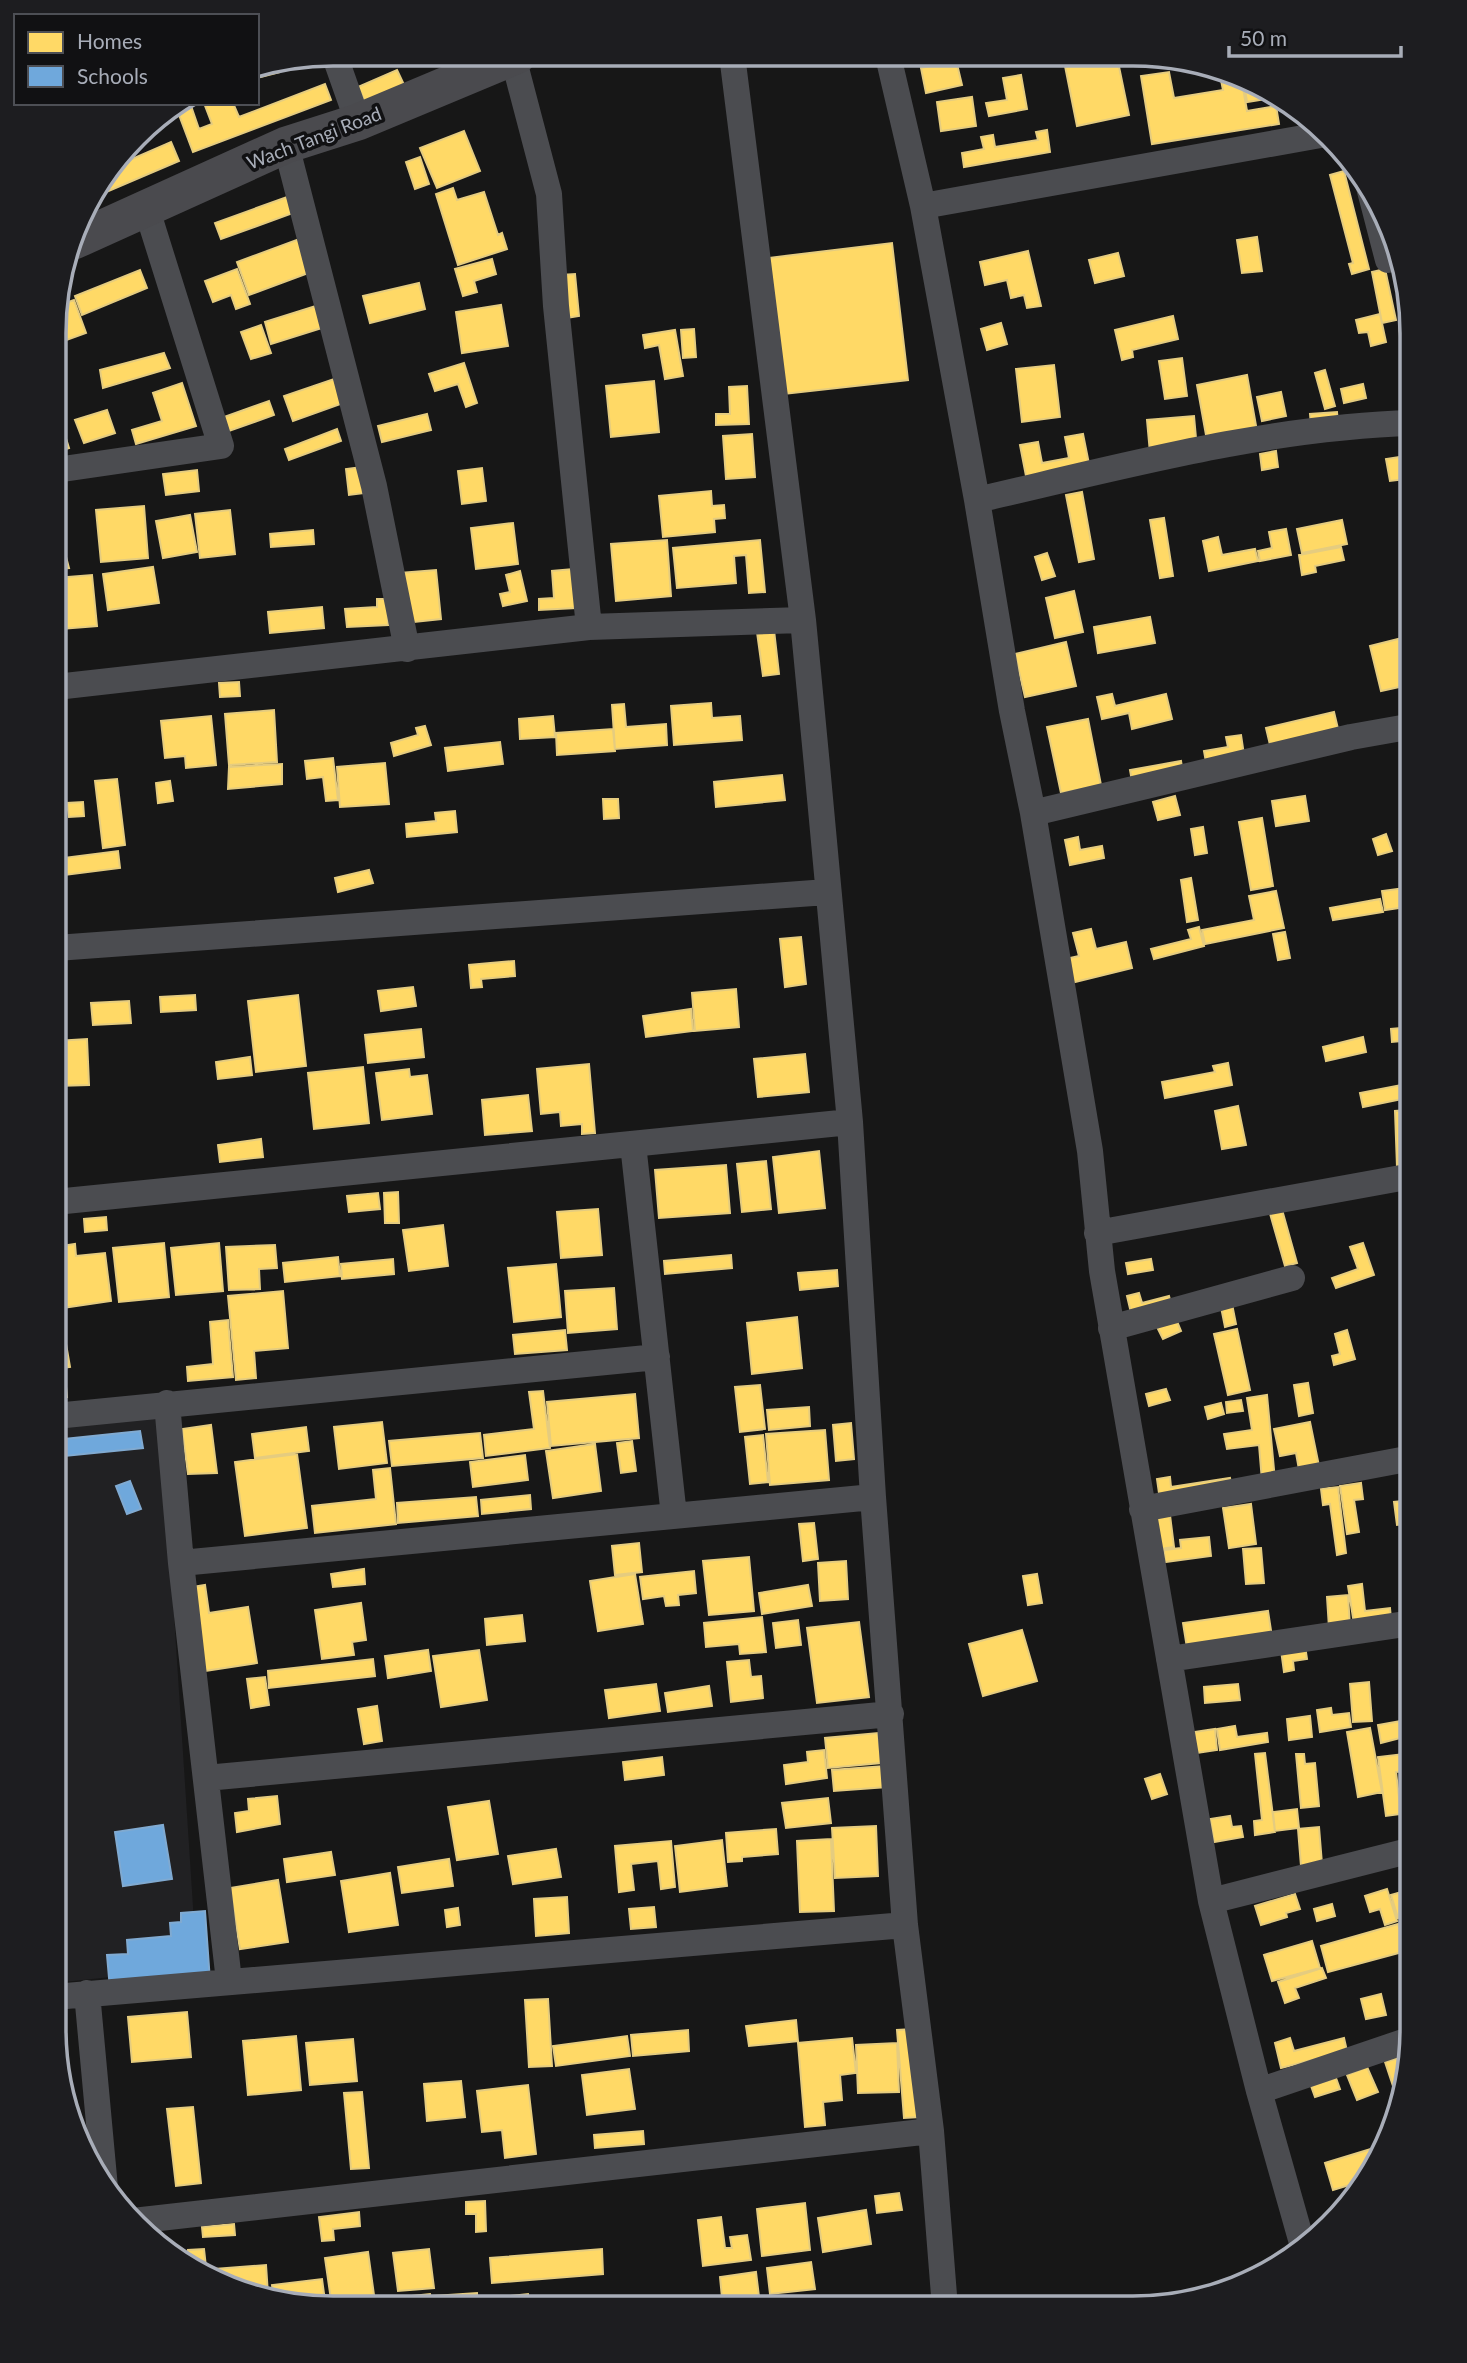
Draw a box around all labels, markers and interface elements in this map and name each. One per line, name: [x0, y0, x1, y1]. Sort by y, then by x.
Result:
legend: [14, 14, 259, 105]
scale bar: [1229, 14, 1400, 58]
text: 50 m: [1240, 25, 1287, 50]
text: Homes: [77, 28, 142, 53]
text: Schools: [77, 63, 148, 88]
street label: Wach Tangi Road: [243, 101, 384, 174]

